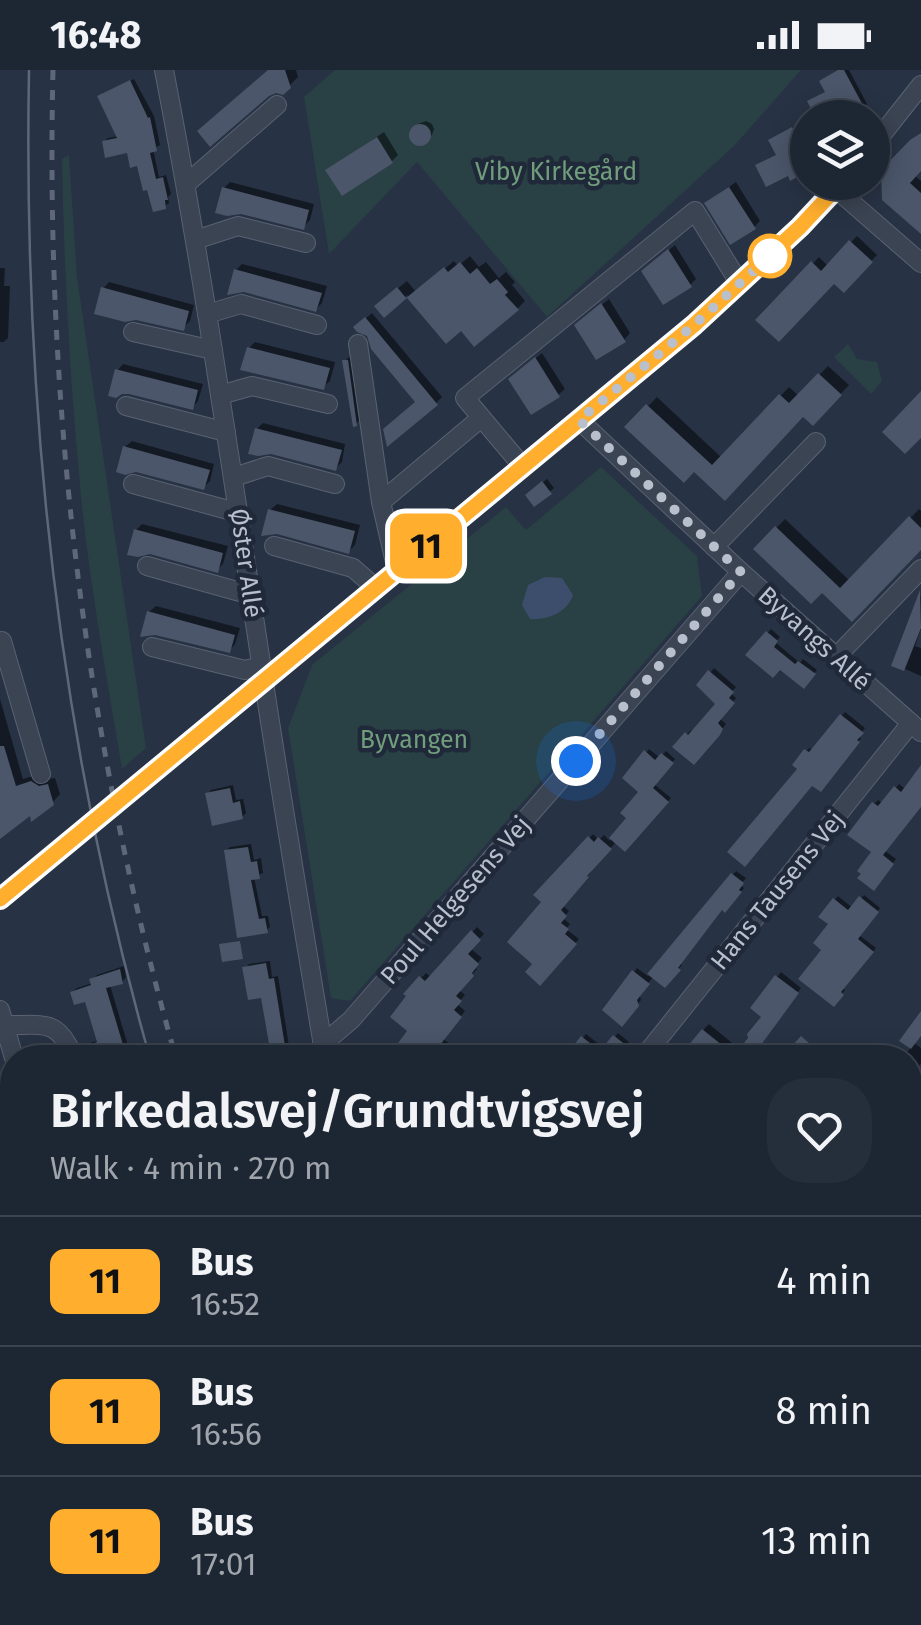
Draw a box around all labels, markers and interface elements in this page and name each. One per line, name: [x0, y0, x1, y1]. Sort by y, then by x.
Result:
text: 16:48: [50, 12, 142, 58]
map controls: [790, 100, 890, 200]
button: layers: [790, 100, 890, 200]
park label: Viby Kirkegård: [475, 157, 637, 187]
unlabelled marker: [749, 235, 791, 277]
street label: Øster Allé: [224, 507, 269, 620]
line badge: 11: [381, 514, 471, 578]
text: 11: [410, 525, 442, 567]
street label: Byvangs Allé: [752, 580, 877, 697]
park label: Byvangen: [360, 725, 468, 755]
your location: [551, 736, 601, 786]
street label: Hans Tausens Vej: [705, 805, 851, 976]
street label: Poul Helgesens Vej: [374, 810, 537, 991]
button: heart: [767, 1078, 872, 1183]
text: Birkedalsvej/Grundtvigsvej: [50, 1082, 645, 1140]
text: Walk · 4 min · 270 m: [50, 1149, 331, 1187]
text: Bus: [190, 1239, 254, 1285]
text: 4 min: [776, 1258, 872, 1304]
text: 11: [89, 1260, 121, 1302]
text: 16:52: [190, 1285, 260, 1323]
text: Bus: [190, 1369, 254, 1415]
text: 8 min: [775, 1388, 872, 1434]
text: 11: [89, 1390, 121, 1432]
text: 16:56: [190, 1415, 262, 1453]
text: Bus: [190, 1499, 254, 1545]
text: 13 min: [761, 1518, 872, 1564]
text: 11: [89, 1520, 121, 1562]
text: 17:01: [190, 1545, 257, 1583]

